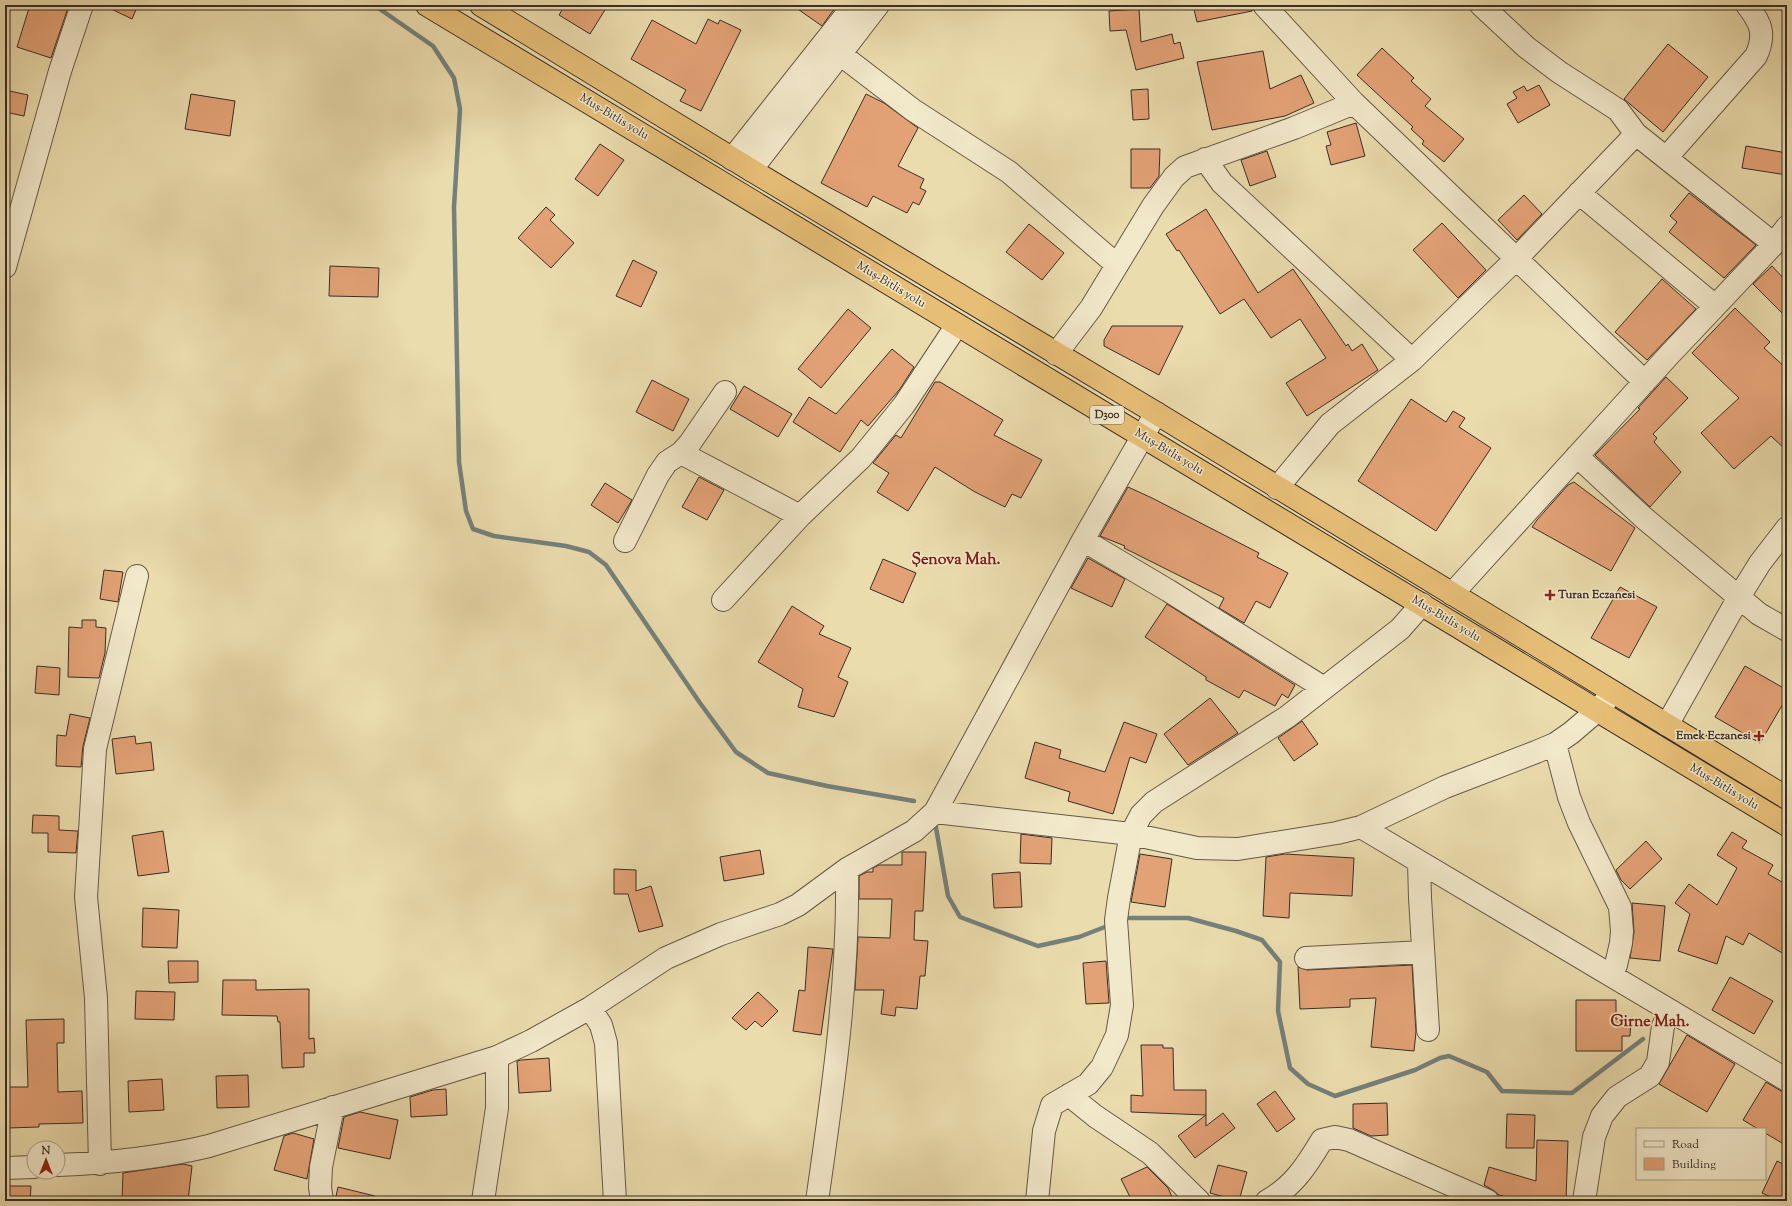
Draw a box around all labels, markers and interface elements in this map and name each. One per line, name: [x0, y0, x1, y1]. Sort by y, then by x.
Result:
street label: Muş-Bitlis yolu: [576, 89, 652, 145]
street label: Muş-Bitlis yolu: [853, 257, 929, 313]
road number: D300: [1090, 406, 1124, 424]
street label: Muş-Bitlis yolu: [1131, 424, 1207, 480]
district label: Şenova Mah.: [911, 549, 1001, 572]
place label: Turan Eczanesi: [1557, 586, 1636, 604]
marker: Turan Eczanesi: [1545, 590, 1555, 600]
street label: Muş-Bitlis yolu: [1408, 591, 1484, 647]
place label: Emek Eczanesi: [1675, 727, 1752, 745]
marker: Emek Eczanesi: [1754, 731, 1764, 741]
street label: Muş-Bitlis yolu: [1686, 759, 1762, 815]
district label: Girne Mah.: [1610, 1011, 1690, 1034]
legend: [1636, 1128, 1766, 1180]
text: Road: [1672, 1136, 1699, 1154]
north arrow: [26, 1140, 66, 1180]
text: N: [41, 1143, 51, 1159]
text: Building: [1672, 1156, 1716, 1174]

